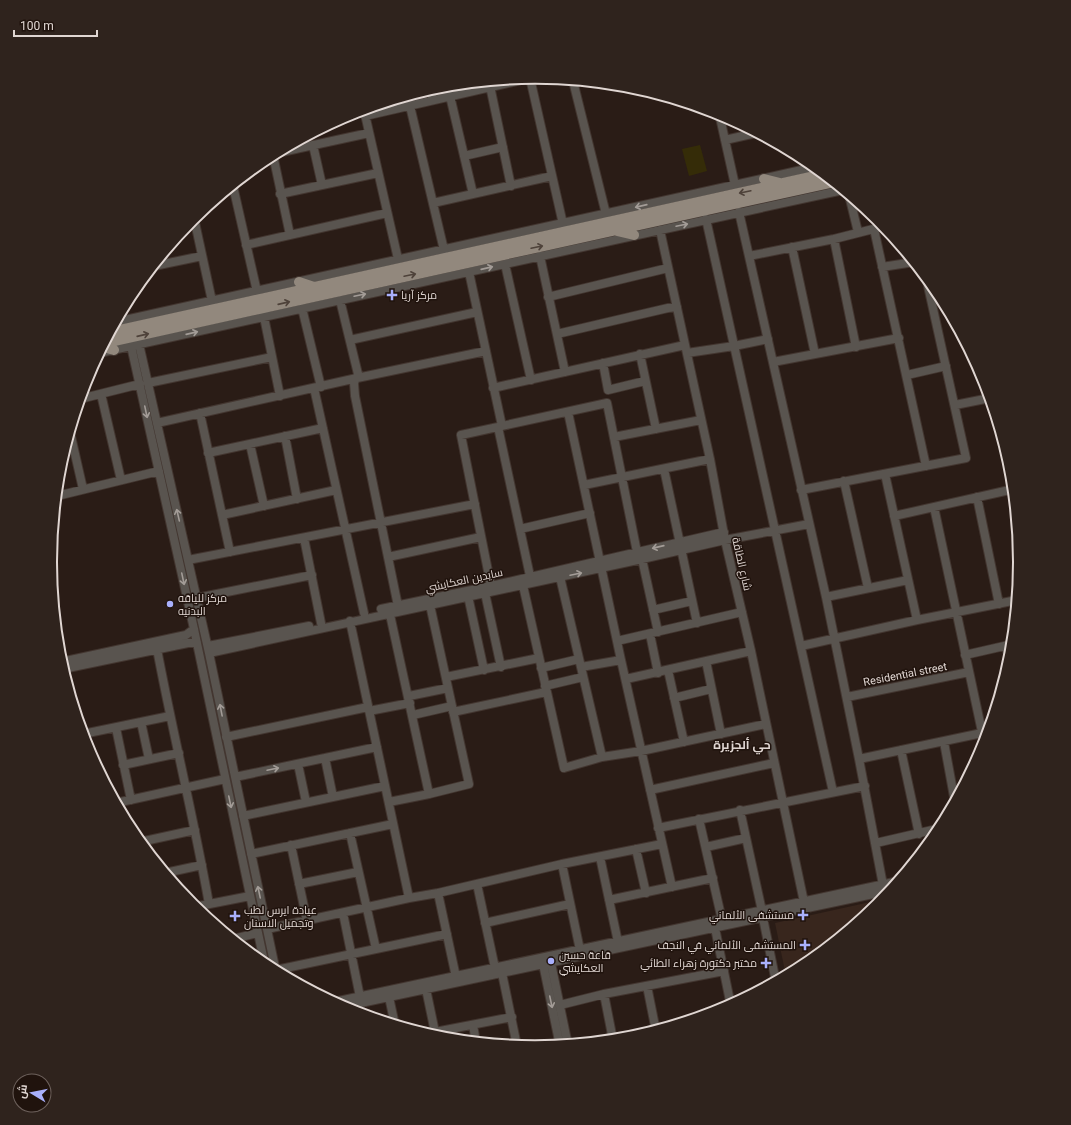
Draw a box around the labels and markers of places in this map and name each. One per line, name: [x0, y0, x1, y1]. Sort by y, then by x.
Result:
marker: مركز آريا: [386, 289, 398, 301]
place label: مركز آريا: [401, 289, 437, 302]
place label: مركز للياقه البدنيه: [178, 592, 227, 618]
marker: مركز للياقه البدنيه: [165, 599, 175, 609]
place label: عيادة ايرس لطب وتجميل الاسنان: [244, 904, 317, 930]
place label: مستشفى الألماني: [709, 909, 794, 924]
marker: مستشفى الألماني: [797, 909, 809, 921]
marker: عيادة ايرس لطب وتجميل الاسنان: [229, 910, 241, 922]
place label: المستشفى الألماني في النجف: [657, 939, 796, 954]
marker: المستشفى الألماني في النجف: [799, 939, 811, 951]
place label: قاعة حسين العكايشي: [559, 949, 611, 976]
marker: قاعة حسين العكايشي: [546, 956, 556, 966]
place label: مختبر دكتورة زهراء الطائي: [640, 957, 757, 972]
marker: مختبر دكتورة زهراء الطائي: [760, 957, 772, 969]

